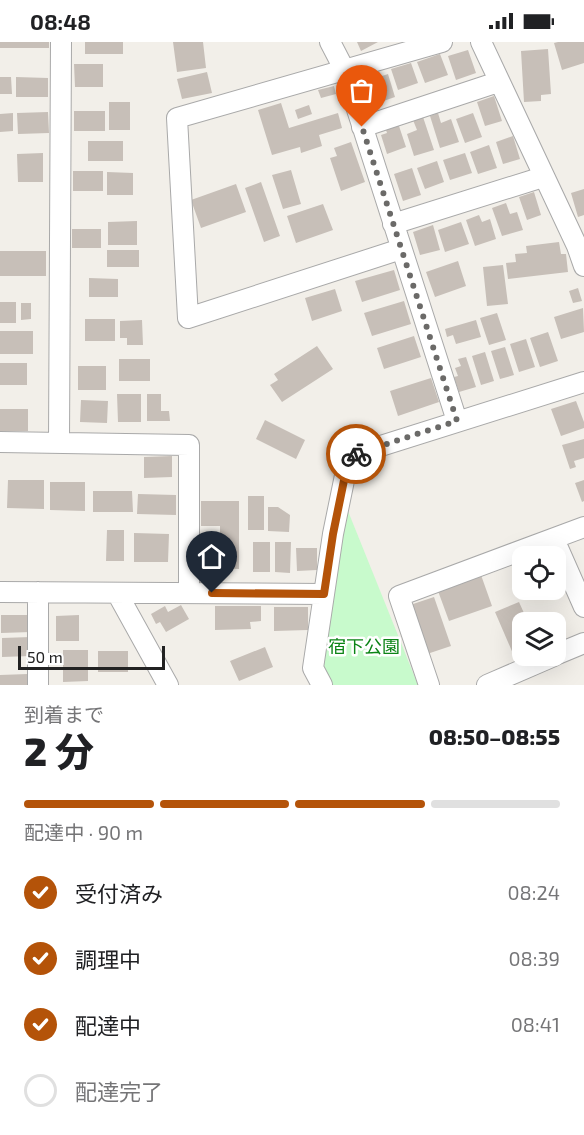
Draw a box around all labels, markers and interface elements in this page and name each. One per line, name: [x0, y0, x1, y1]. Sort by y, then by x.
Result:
text: 08:48: [30, 8, 91, 34]
pin: [336, 65, 387, 127]
icon: bag: [345, 74, 378, 107]
courier: [326, 424, 386, 484]
icon: bike: [340, 438, 373, 471]
pin: [186, 531, 237, 593]
icon: home: [195, 540, 228, 573]
map controls: [512, 546, 566, 666]
button: locate: [512, 546, 566, 600]
button: layers: [512, 612, 566, 666]
park label: 宿下公園: [328, 635, 400, 657]
scale bar: [18, 643, 165, 670]
text: 50 m: [27, 647, 63, 666]
text: 到着まで: [24, 702, 104, 726]
text: 08:50–08:55: [429, 723, 560, 749]
text: 2 分: [24, 727, 94, 774]
text: 配達中 · 90 m: [24, 820, 143, 844]
icon: check: [24, 876, 57, 909]
text: 受付済み: [75, 880, 163, 906]
text: 08:24: [508, 880, 560, 904]
icon: check: [24, 942, 57, 975]
text: 調理中: [75, 946, 141, 972]
text: 08:39: [509, 946, 560, 970]
icon: check: [24, 1008, 57, 1041]
text: 配達中: [75, 1012, 141, 1038]
text: 08:41: [511, 1012, 560, 1036]
text: 配達完了: [75, 1078, 163, 1104]

